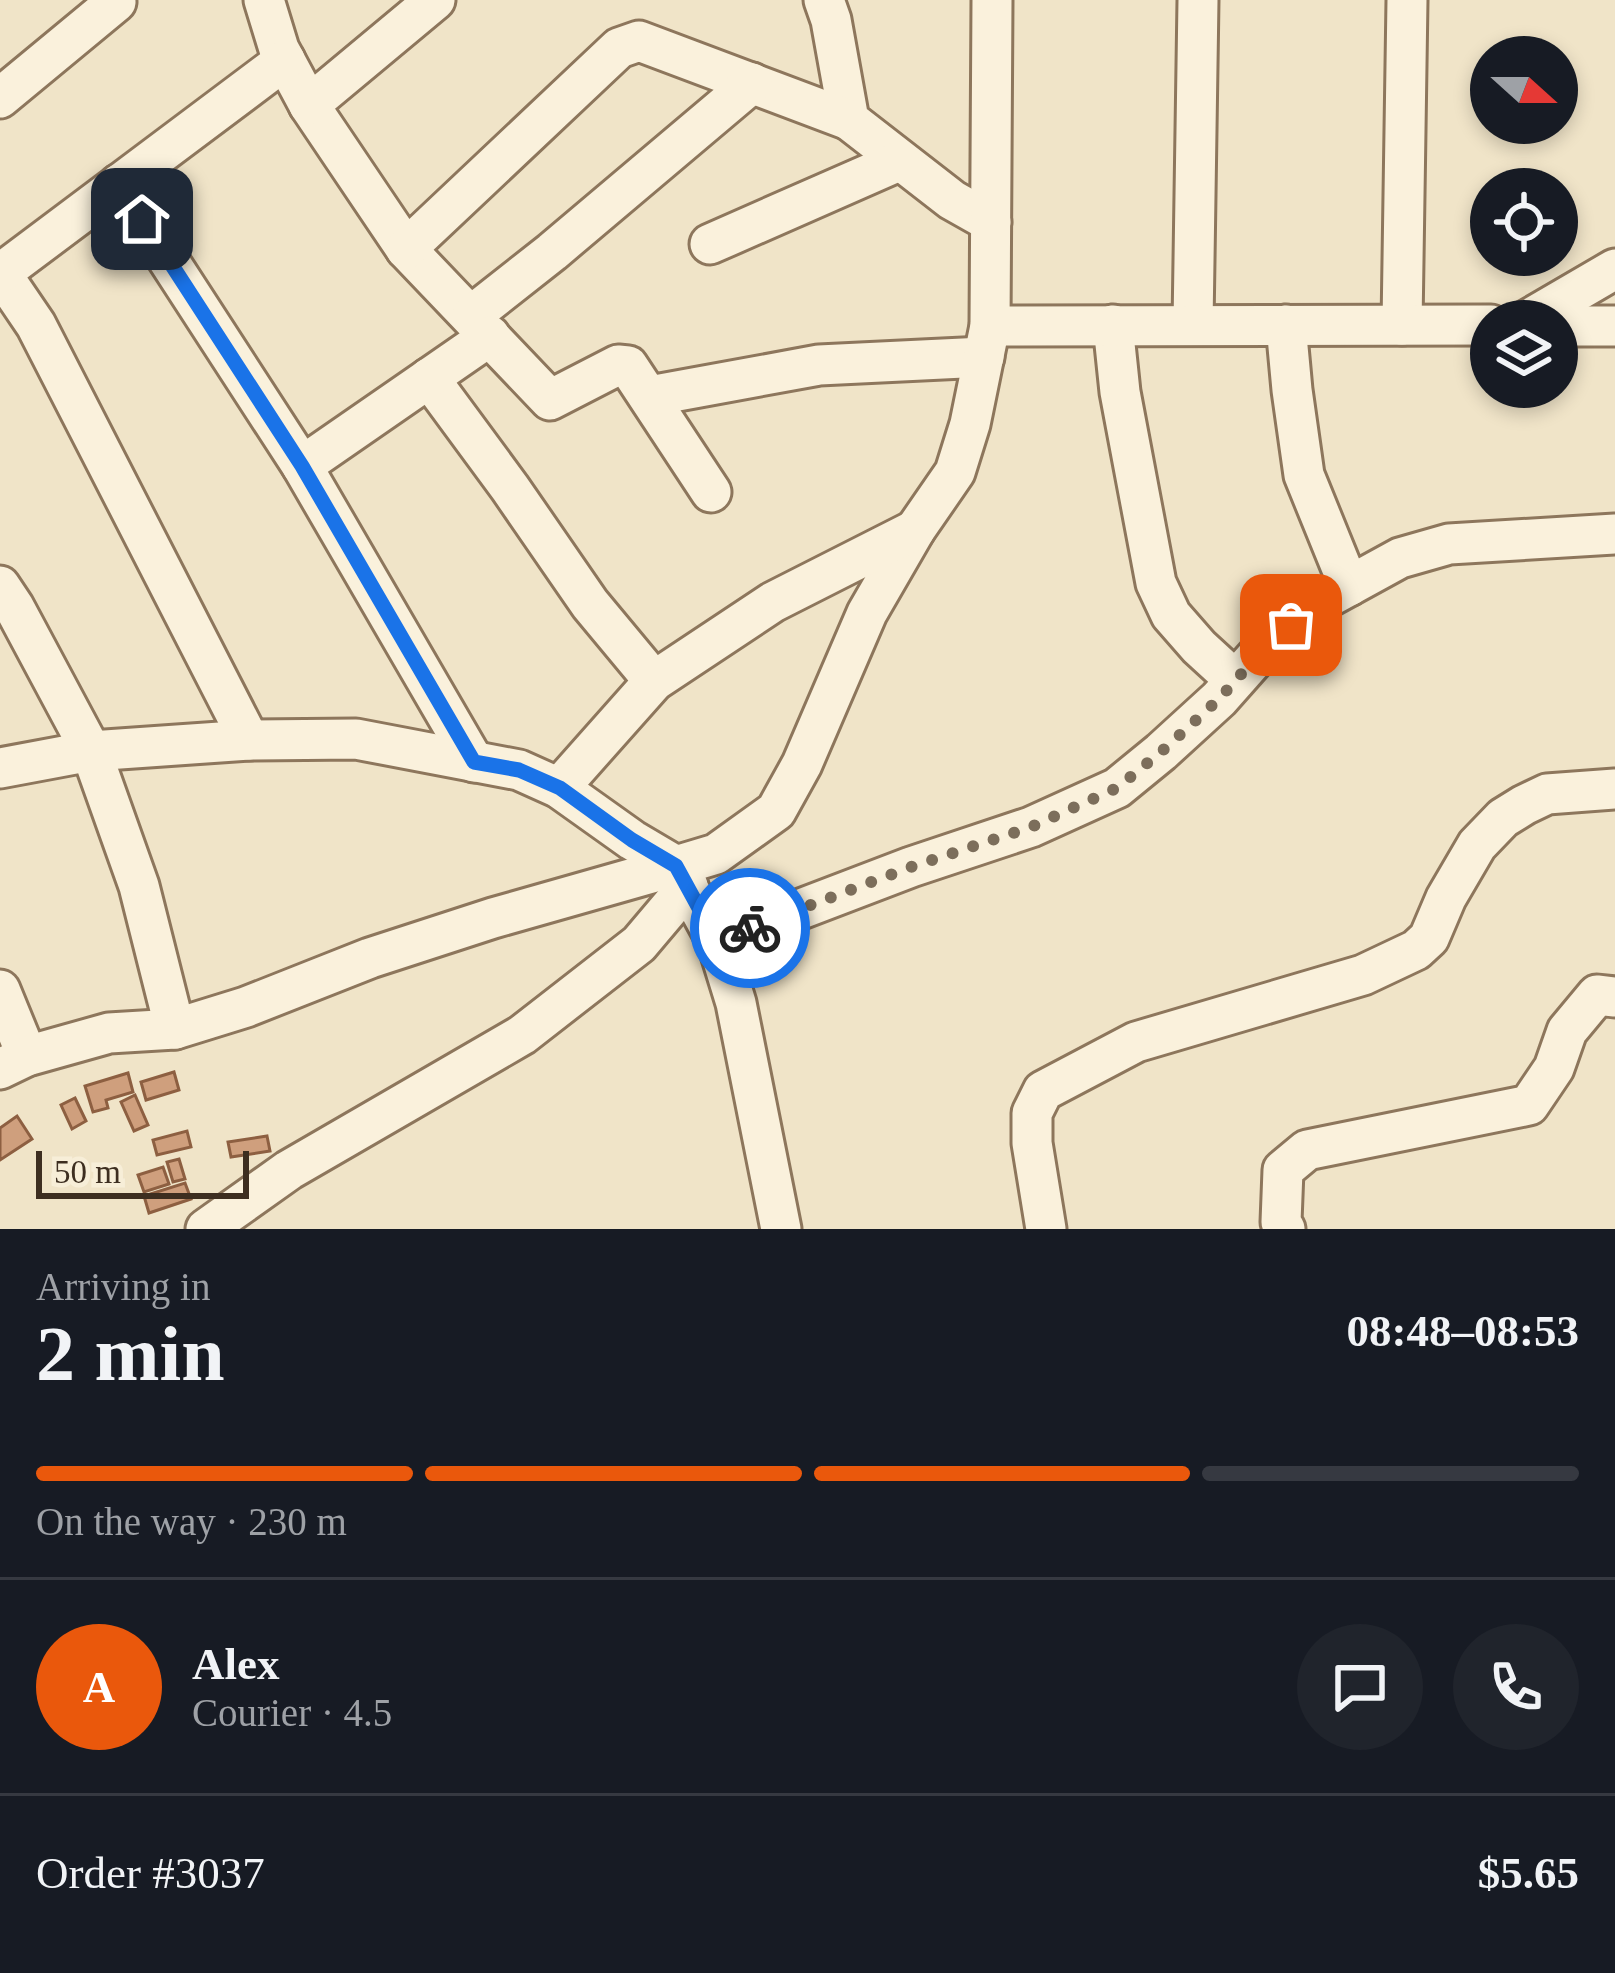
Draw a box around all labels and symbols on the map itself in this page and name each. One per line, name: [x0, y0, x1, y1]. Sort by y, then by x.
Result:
north arrow: [1470, 36, 1578, 144]
pin: [91, 168, 193, 270]
pin: [1240, 574, 1342, 676]
courier: [690, 868, 810, 988]
scale bar: [36, 1145, 249, 1198]

